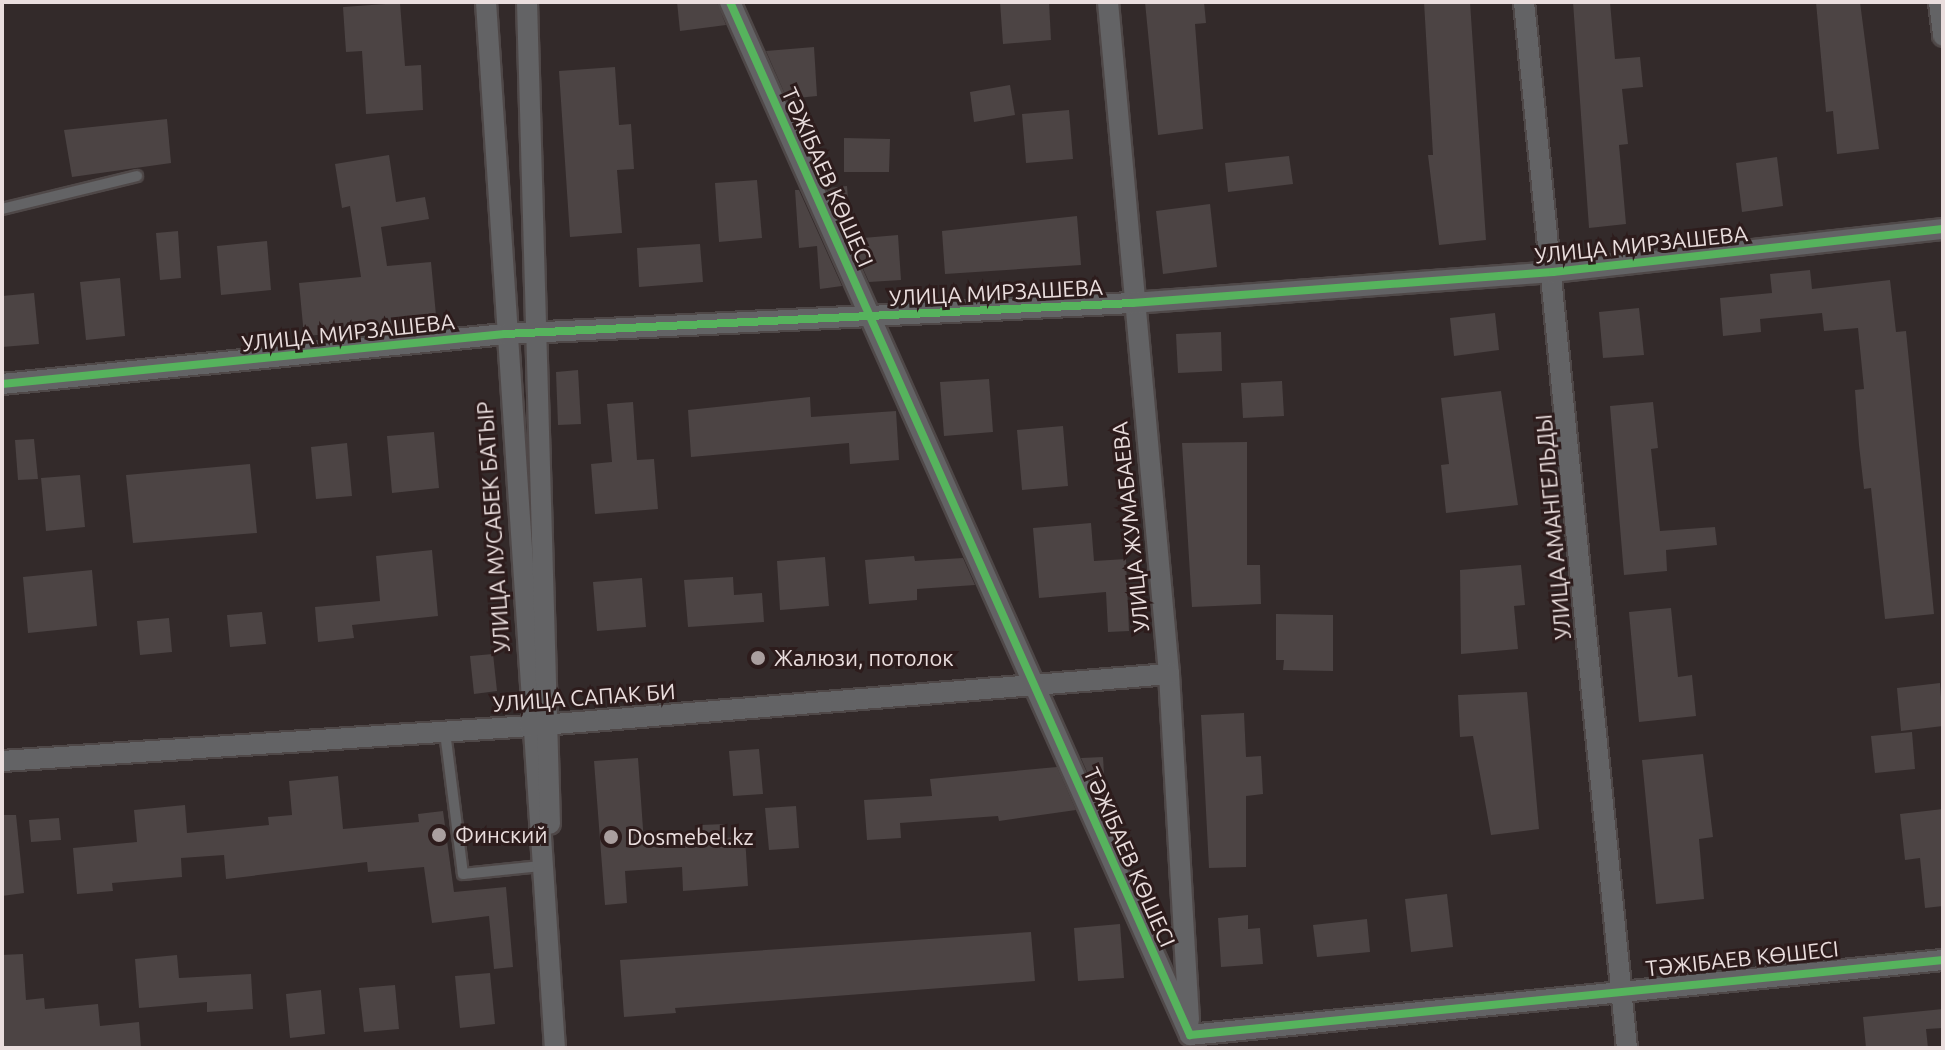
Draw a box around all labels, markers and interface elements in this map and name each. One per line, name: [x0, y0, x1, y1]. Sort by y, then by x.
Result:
street label: ТӘЖІБАЕВ КӨШЕСІ: [777, 83, 879, 271]
street label: УЛИЦА МИРЗАШЕВА: [1533, 220, 1749, 268]
street label: УЛИЦА МИРЗАШЕВА: [888, 273, 1104, 311]
street label: УЛИЦА МИРЗАШЕВА: [240, 308, 456, 356]
street label: УЛИЦА МУСАБЕК БАТЫР: [471, 401, 515, 653]
street label: УЛИЦА АМАНГЕЛЬДЫ: [1530, 413, 1576, 641]
street label: УЛИЦА ЖУМАБАЕВА: [1106, 421, 1154, 633]
place label: Жалюзи, потолок: [774, 645, 954, 671]
marker: Жалюзи, потолок: [749, 649, 767, 667]
street label: УЛИЦА САПАК БИ: [492, 677, 676, 717]
street label: ТӘЖІБАЕВ КӨШЕСІ: [1079, 763, 1181, 951]
place label: Финский: [455, 822, 547, 848]
place label: Dosmebel.kz: [627, 824, 754, 850]
marker: Финский: [430, 826, 448, 844]
marker: Dosmebel.kz: [602, 828, 620, 846]
street label: ТӘЖІБАЕВ КӨШЕСІ: [1644, 935, 1840, 981]

